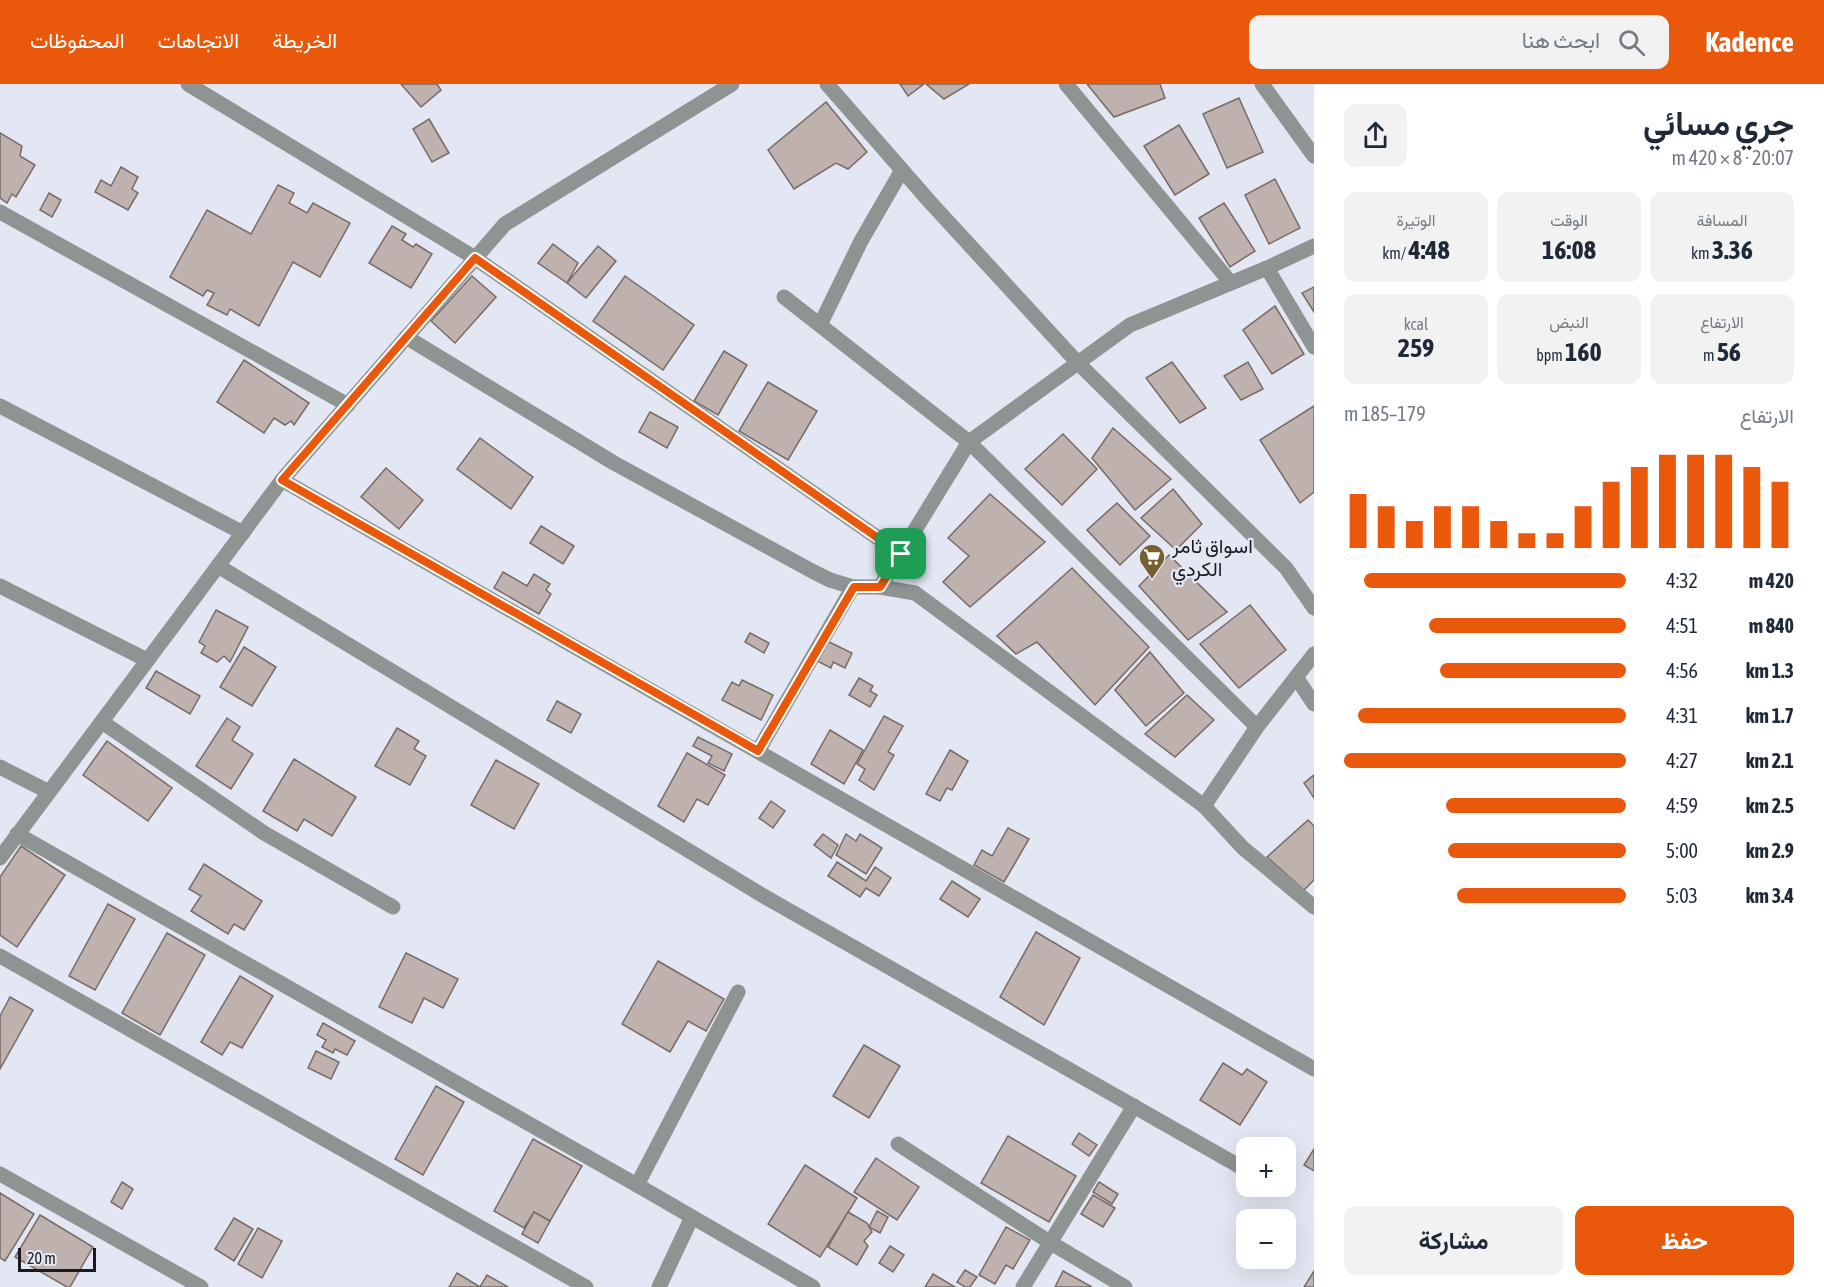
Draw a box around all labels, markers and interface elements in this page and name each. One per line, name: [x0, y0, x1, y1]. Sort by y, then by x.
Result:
search box: [1249, 15, 1669, 69]
icon: search: [1615, 26, 1648, 59]
text: Kadence: [1705, 26, 1794, 58]
text: ابحث هنا: [1522, 27, 1600, 53]
text: المحفوظات: [30, 28, 125, 52]
text: الاتجاهات: [158, 28, 239, 52]
text: الخريطة: [272, 28, 337, 52]
button: share: [1344, 104, 1407, 167]
text: جري مسائي: [1643, 104, 1794, 142]
text: 20:07 · 8 × 420 m: [1672, 146, 1794, 169]
text: الوتيرة: [1396, 211, 1436, 229]
text: الوقت: [1550, 211, 1588, 229]
text: المسافة: [1697, 211, 1747, 229]
text: 4:48: [1408, 235, 1450, 265]
text: 16:08: [1542, 235, 1596, 265]
text: 3.36: [1712, 235, 1753, 265]
text: /km: [1382, 244, 1408, 262]
text: km: [1691, 244, 1712, 262]
text: النبض: [1549, 313, 1589, 331]
text: الارتفاع: [1700, 313, 1744, 331]
text: kcal: [1404, 315, 1428, 333]
text: 259: [1398, 333, 1434, 363]
text: 160: [1565, 337, 1602, 367]
text: 56: [1717, 337, 1741, 367]
text: bpm: [1536, 346, 1565, 364]
text: m: [1703, 346, 1717, 364]
text: 179–185 m: [1344, 402, 1426, 425]
text: الارتفاع: [1740, 404, 1794, 427]
pin: [875, 528, 926, 579]
place label: اسواق ثامر الكردي: [1171, 534, 1253, 586]
icon: arrive: [884, 537, 917, 570]
supermarket icon: اسواق ثامر الكردي: [1137, 542, 1167, 580]
text: 4:32: [1666, 569, 1698, 592]
text: 420 m: [1749, 569, 1794, 592]
text: 4:51: [1666, 614, 1698, 637]
text: 840 m: [1749, 614, 1794, 637]
text: 4:56: [1666, 659, 1698, 682]
text: 1.3 km: [1746, 659, 1794, 682]
text: 4:31: [1666, 704, 1698, 727]
text: 1.7 km: [1746, 704, 1794, 727]
text: 4:27: [1666, 749, 1698, 772]
text: 2.1 km: [1746, 749, 1794, 772]
text: 4:59: [1666, 794, 1698, 817]
text: 2.5 km: [1746, 794, 1794, 817]
text: 5:00: [1666, 839, 1698, 862]
text: 2.9 km: [1746, 839, 1794, 862]
text: 5:03: [1666, 884, 1698, 907]
text: 3.4 km: [1746, 884, 1794, 907]
map controls: [1236, 1137, 1296, 1269]
button: +: [1236, 1137, 1296, 1197]
button: مشاركة: [1344, 1206, 1563, 1275]
button: حفظ: [1575, 1206, 1794, 1275]
button: −: [1236, 1209, 1296, 1269]
scale bar: [18, 1245, 96, 1272]
text: 20 m: [27, 1249, 56, 1267]

